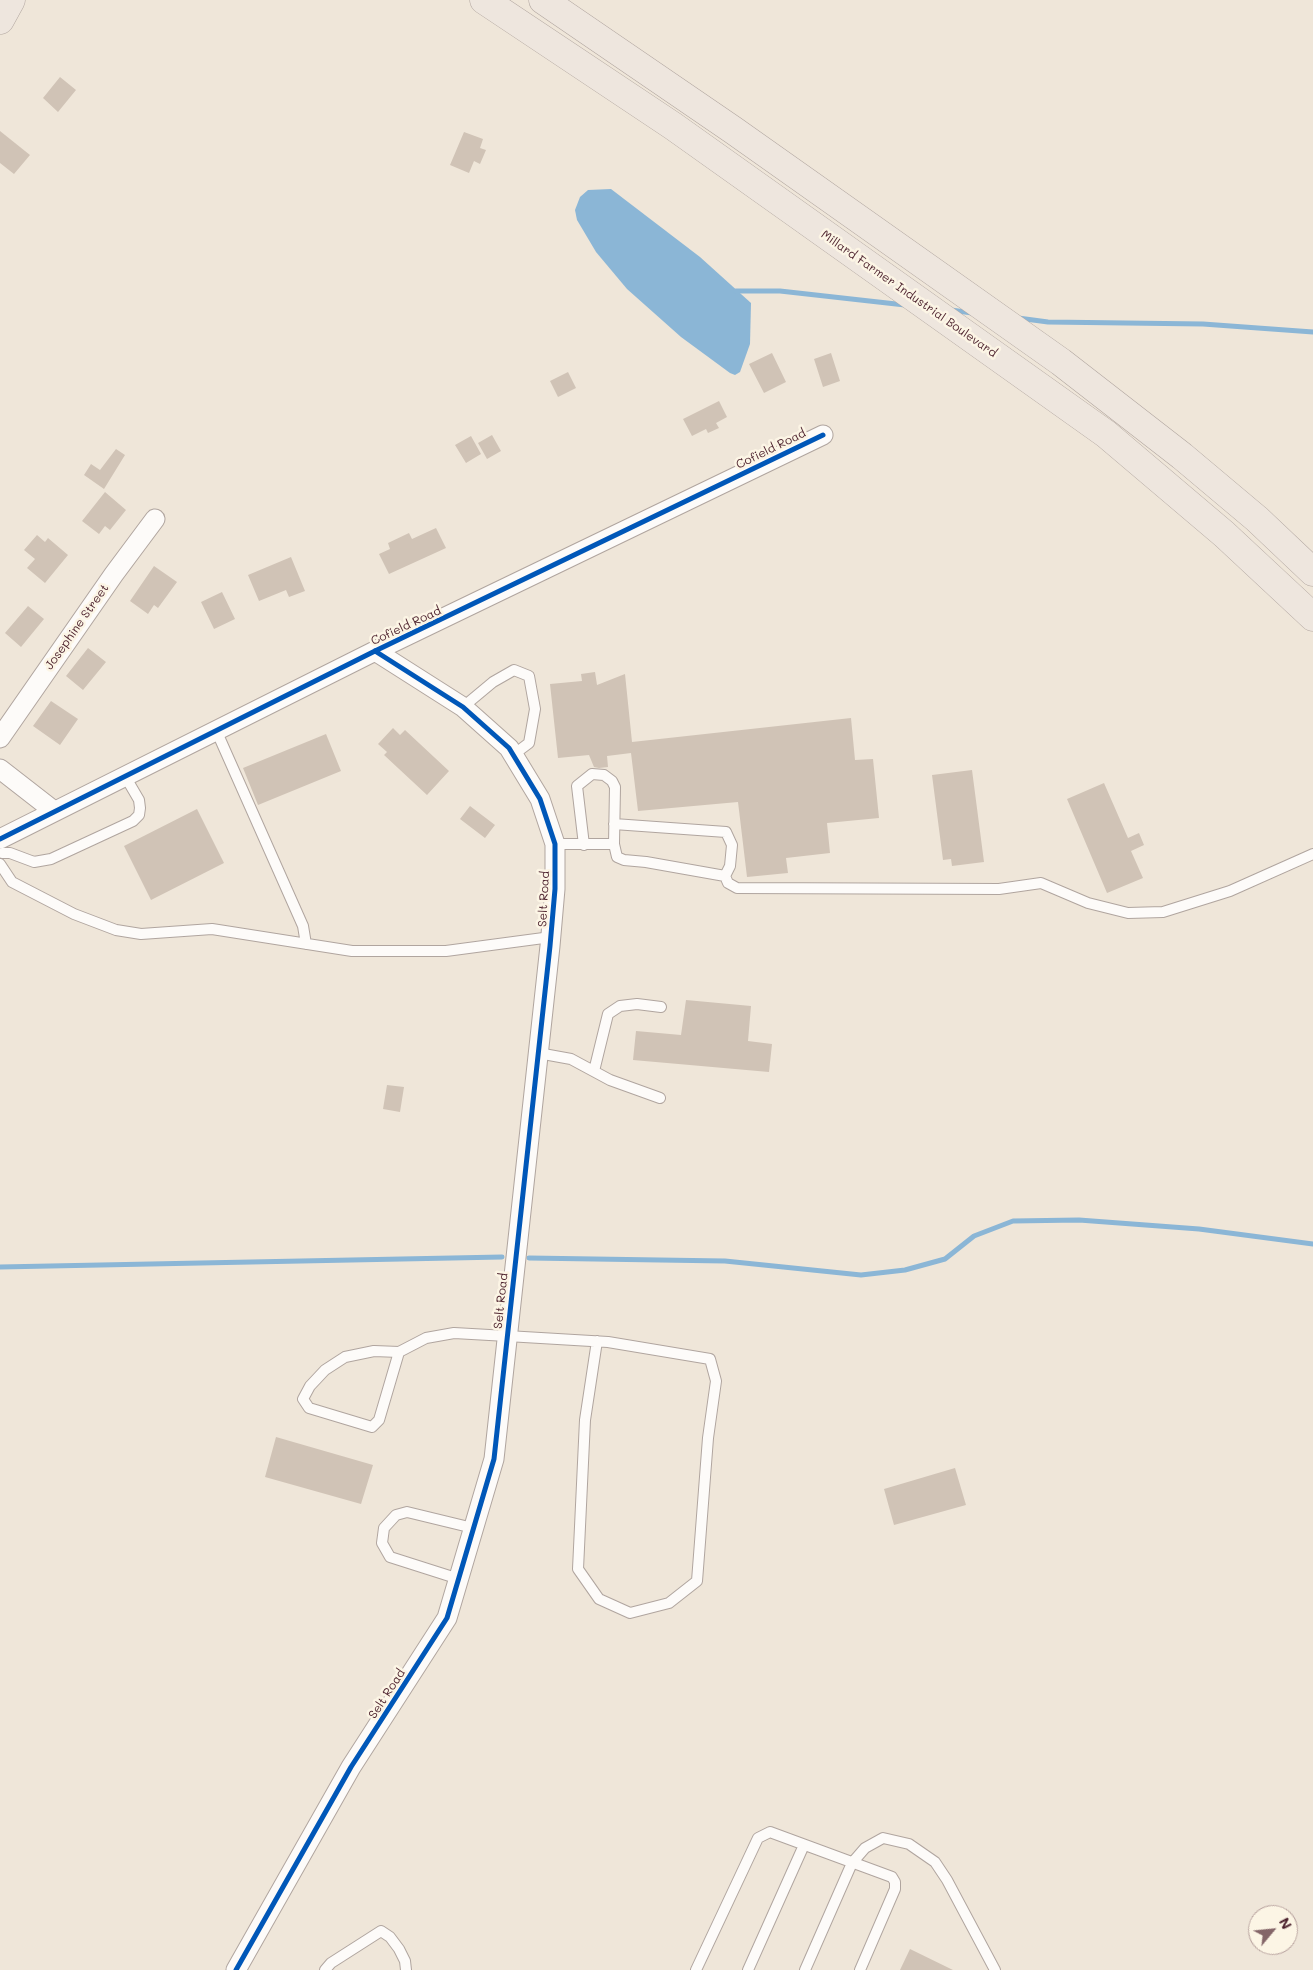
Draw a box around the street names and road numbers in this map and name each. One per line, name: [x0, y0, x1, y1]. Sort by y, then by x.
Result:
street label: Millard Farmer Industrial Boulevard: [818, 227, 1000, 361]
street label: Cofield Road: [734, 426, 808, 472]
street label: Josephine Street: [42, 582, 112, 672]
street label: Cofield Road: [369, 603, 443, 649]
street label: Selt Road: [535, 871, 553, 927]
street label: Selt Road: [491, 1272, 511, 1330]
street label: Selt Road: [366, 1667, 408, 1721]

